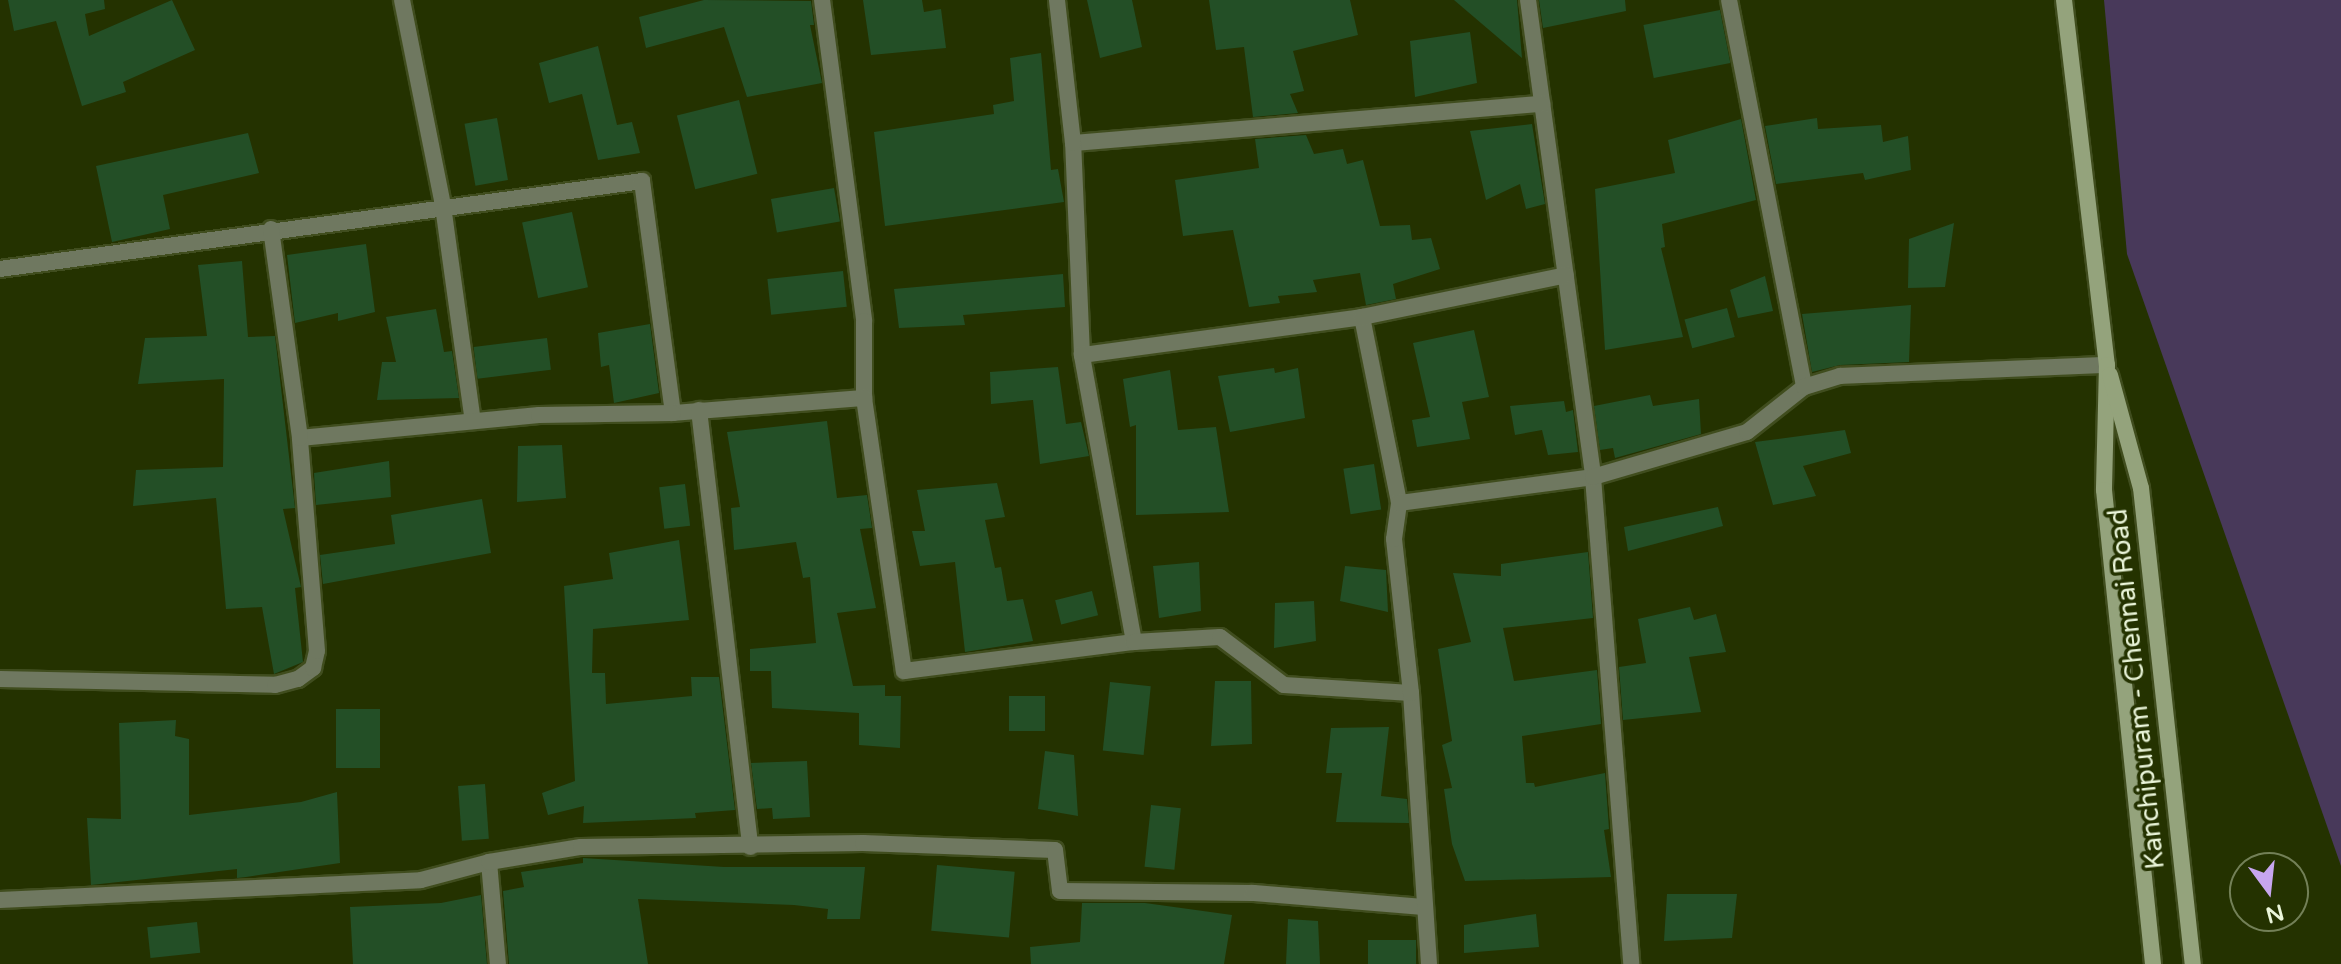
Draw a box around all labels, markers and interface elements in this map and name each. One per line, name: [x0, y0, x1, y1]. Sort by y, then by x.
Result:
street label: Kanchipuram - Chennai Road: [2103, 507, 2171, 871]
north arrow: [2229, 852, 2309, 932]
text: N: [2263, 898, 2287, 928]

